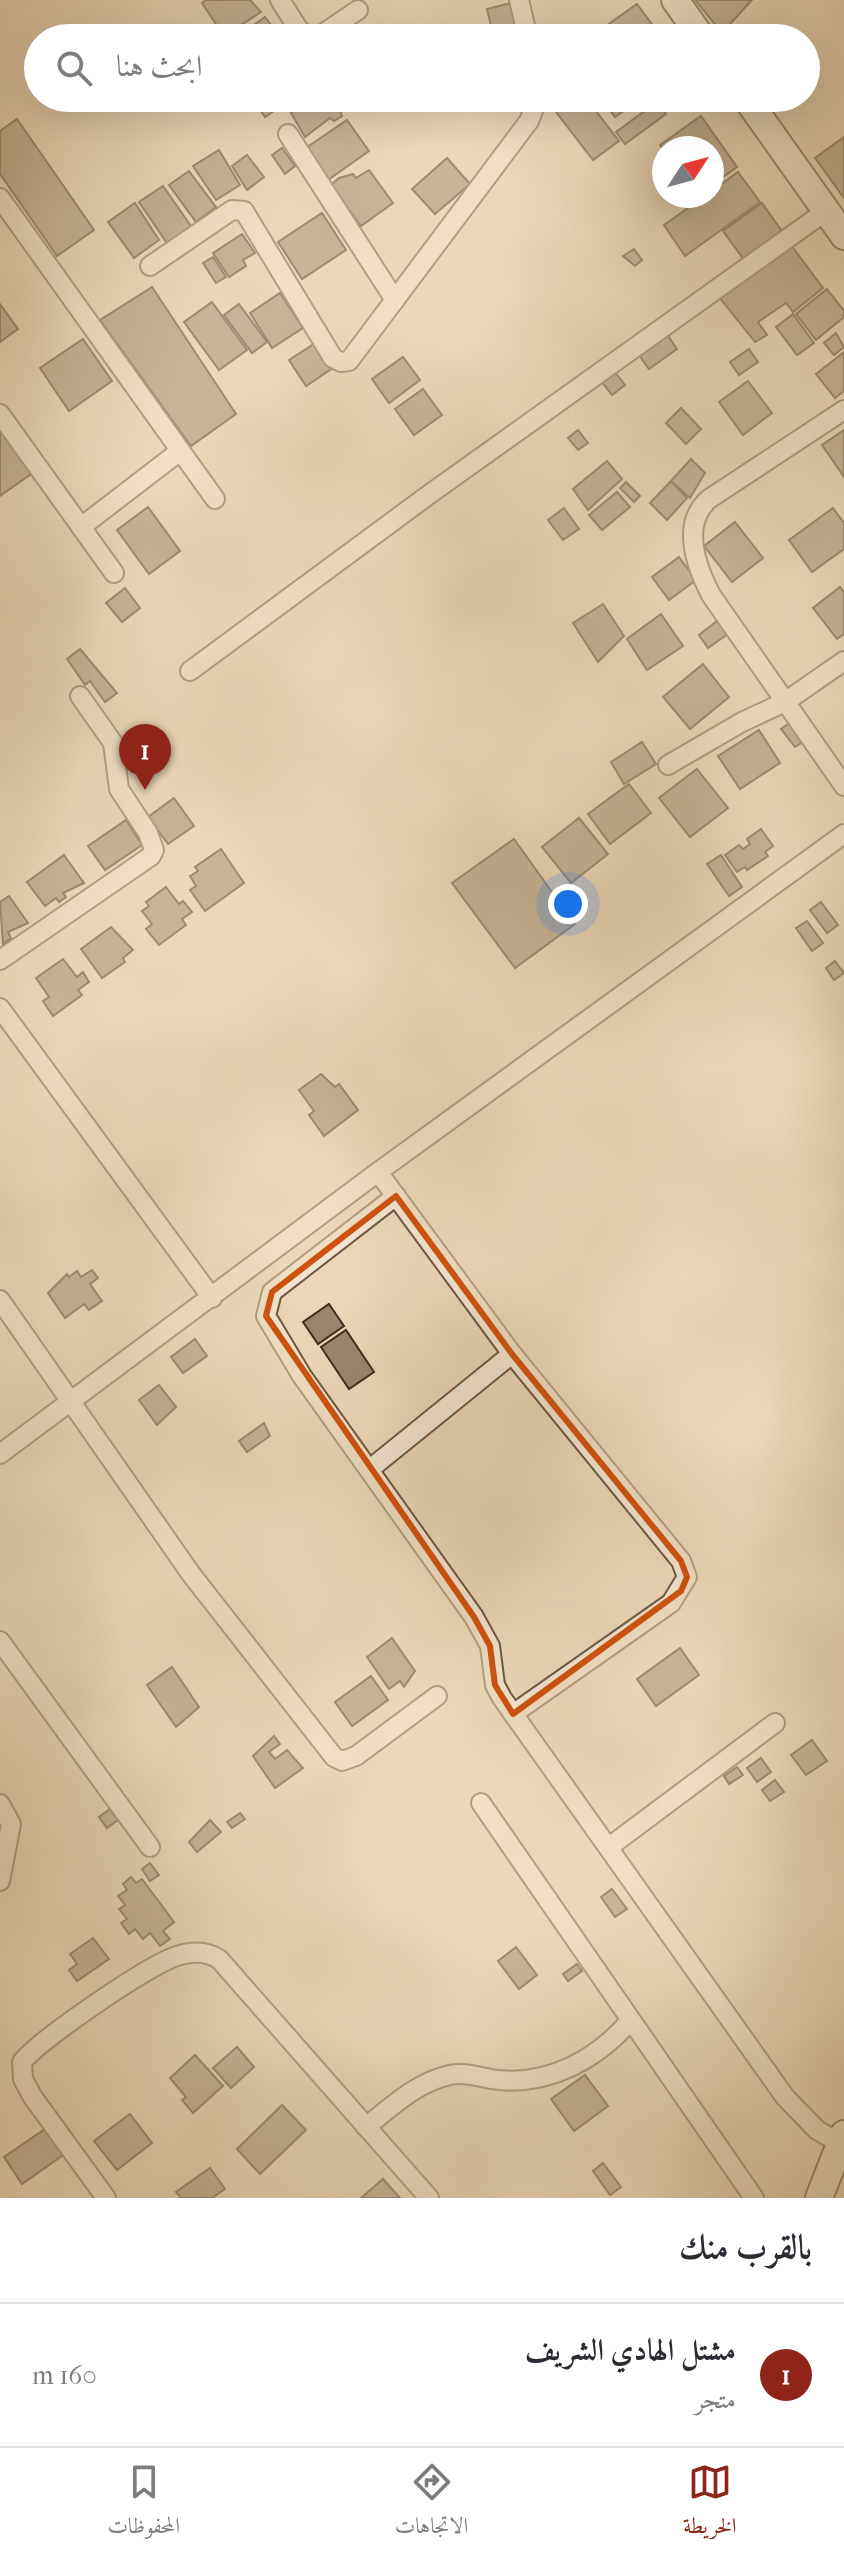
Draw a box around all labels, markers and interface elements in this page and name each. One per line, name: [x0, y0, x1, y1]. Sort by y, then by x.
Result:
search box: [24, 24, 820, 112]
icon: search: [52, 46, 96, 90]
text: ابحث هنا: [116, 49, 202, 84]
north arrow: [652, 136, 724, 208]
pin: 1: [119, 724, 171, 790]
your location: [548, 884, 588, 924]
text: بالقرب منك: [679, 2227, 812, 2267]
text: مشتل الهادي الشريف: [525, 2333, 736, 2368]
text: 160 m: [32, 2360, 97, 2391]
text: 1: [781, 2360, 791, 2391]
text: متجر: [695, 2384, 736, 2415]
tab: المحفوظات: [107, 2460, 180, 2547]
tab: الاتجاهات: [395, 2460, 468, 2547]
tab: الخريطة: [683, 2460, 737, 2547]

